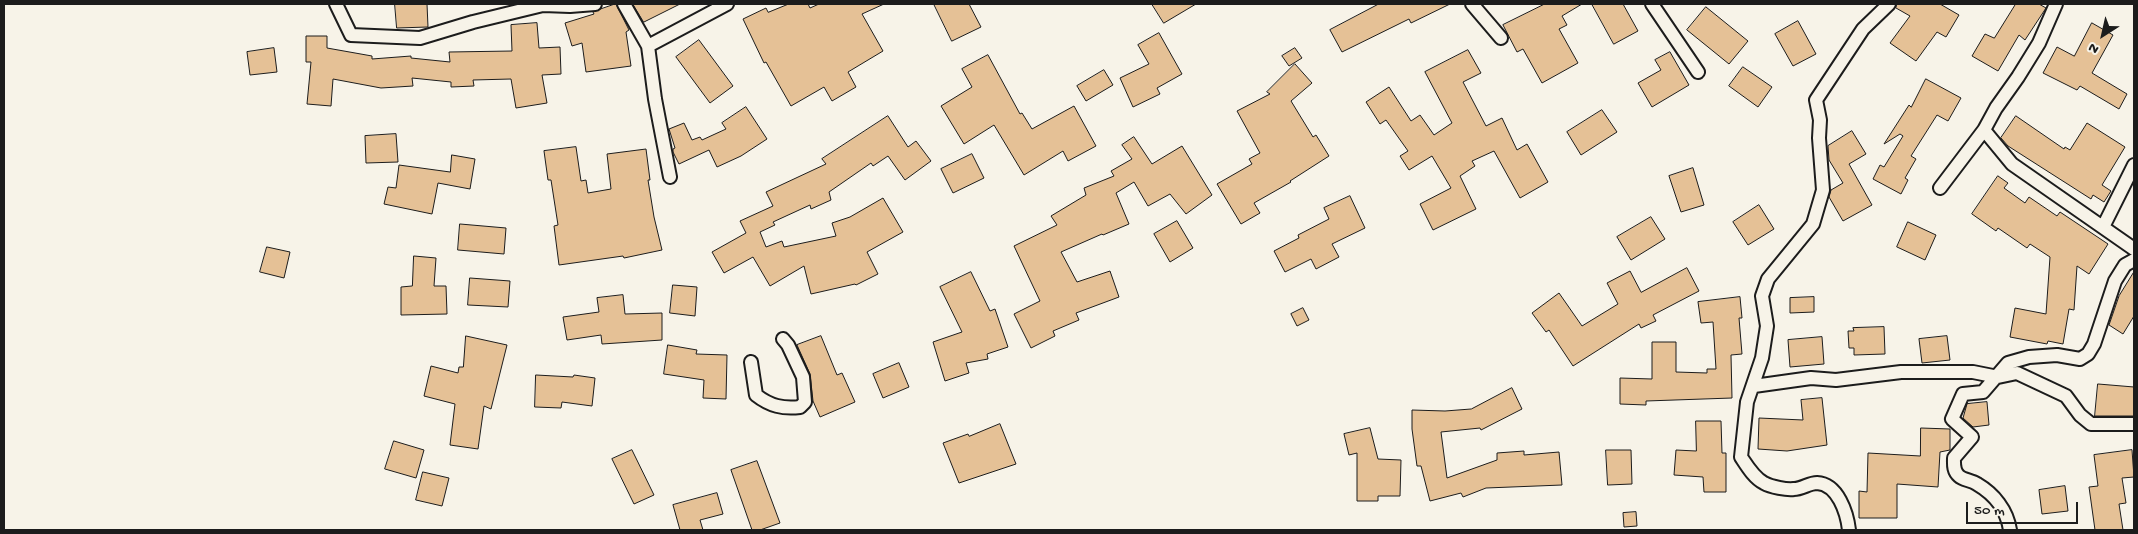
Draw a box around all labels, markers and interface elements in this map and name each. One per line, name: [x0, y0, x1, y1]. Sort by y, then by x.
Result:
north arrow: [2078, 10, 2128, 60]
text: N: [2085, 38, 2103, 57]
scale bar: [1968, 492, 2080, 524]
text: 50 m: [1974, 502, 2005, 520]

